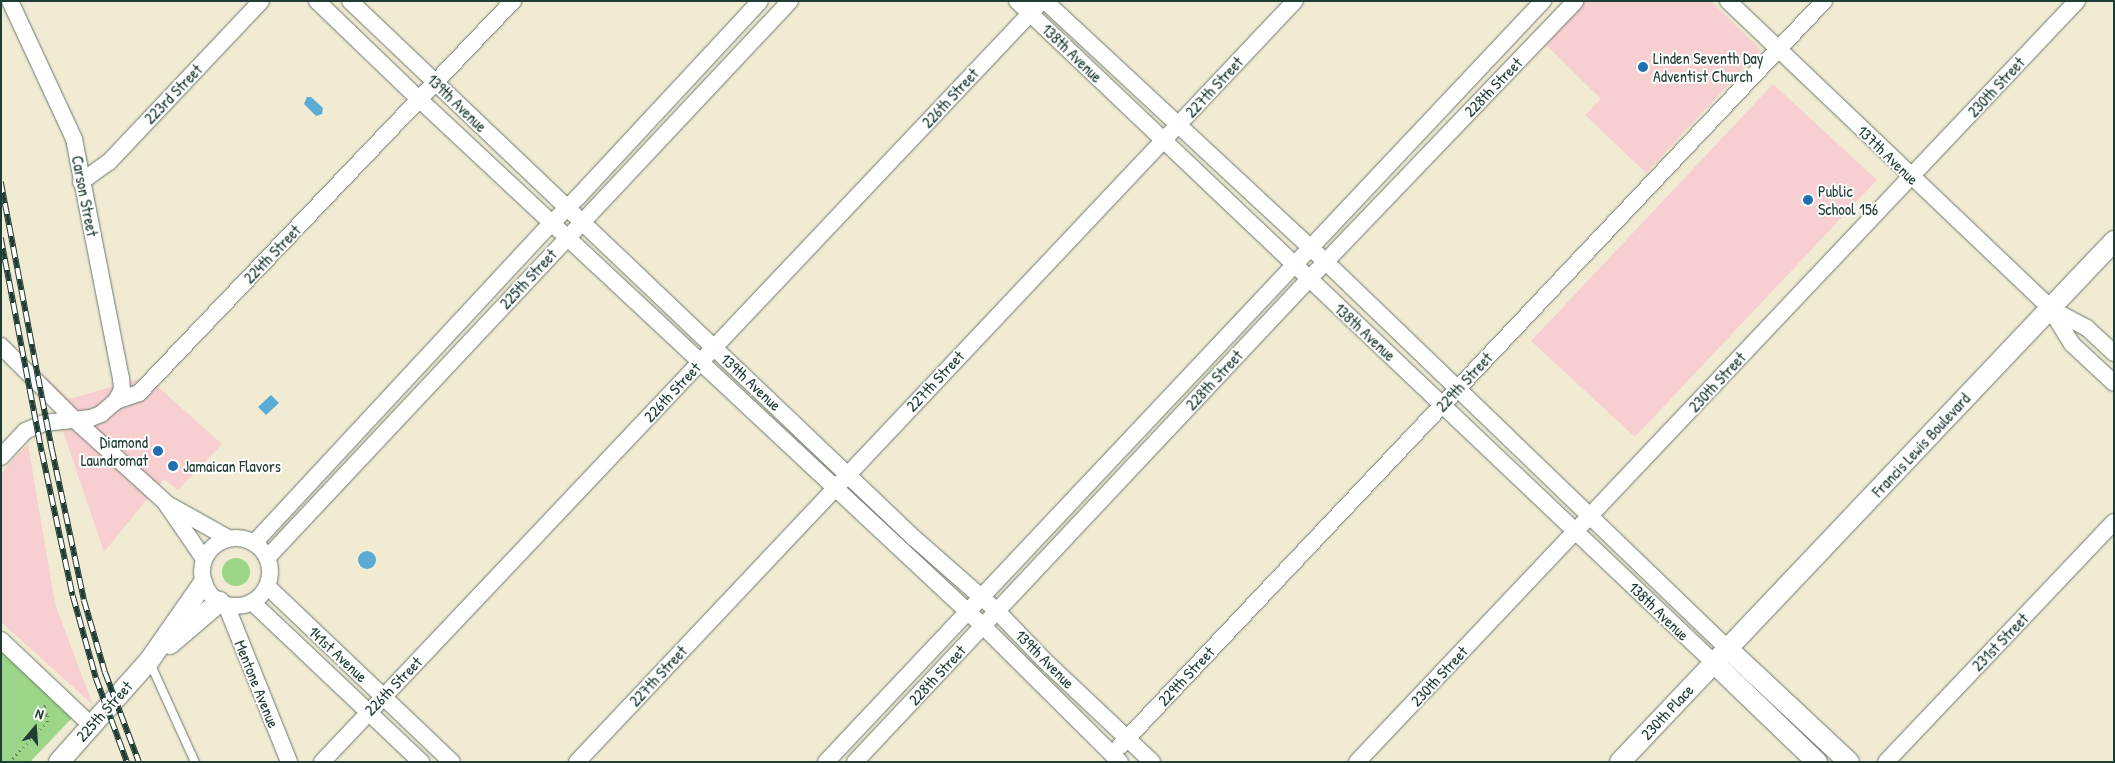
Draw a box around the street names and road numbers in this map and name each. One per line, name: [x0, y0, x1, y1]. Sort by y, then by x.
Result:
street label: 138th Avenue: [1038, 20, 1106, 86]
street label: 227th Street: [1181, 53, 1247, 121]
street label: 228th Street: [1460, 53, 1526, 121]
street label: 230th Street: [1963, 53, 2029, 121]
street label: 223rd Street: [140, 60, 206, 128]
street label: 226th Street: [918, 64, 982, 132]
street label: 139th Avenue: [423, 70, 491, 136]
street label: 137th Avenue: [1854, 121, 1922, 189]
street label: Carson Street: [68, 154, 102, 238]
street label: 224th Street: [239, 221, 305, 287]
street label: 225th Street: [495, 245, 561, 313]
street label: 138th Avenue: [1331, 299, 1399, 365]
street label: 228th Street: [1181, 346, 1247, 414]
street label: 227th Street: [902, 347, 968, 415]
street label: 229th Street: [1432, 348, 1496, 416]
street label: 230th Street: [1684, 348, 1750, 416]
street label: 139th Avenue: [717, 349, 785, 415]
street label: 226th Street: [640, 358, 704, 426]
street label: Francis Lewis Boulevard: [1868, 389, 1974, 501]
street label: 138th Avenue: [1625, 578, 1693, 644]
street label: 231st Street: [1968, 609, 2032, 675]
street label: 141st Avenue: [305, 622, 371, 686]
street label: 139th Avenue: [1012, 626, 1078, 692]
street label: Mentone Avenue: [231, 637, 283, 731]
street label: 228th Street: [904, 641, 970, 709]
street label: 227th Street: [625, 642, 691, 710]
street label: 229th Street: [1154, 642, 1218, 710]
street label: 230th Street: [1406, 642, 1472, 710]
street label: 226th Street: [360, 653, 426, 719]
street label: 225th Street: [72, 677, 136, 745]
street label: 230th Place: [1637, 680, 1697, 744]

